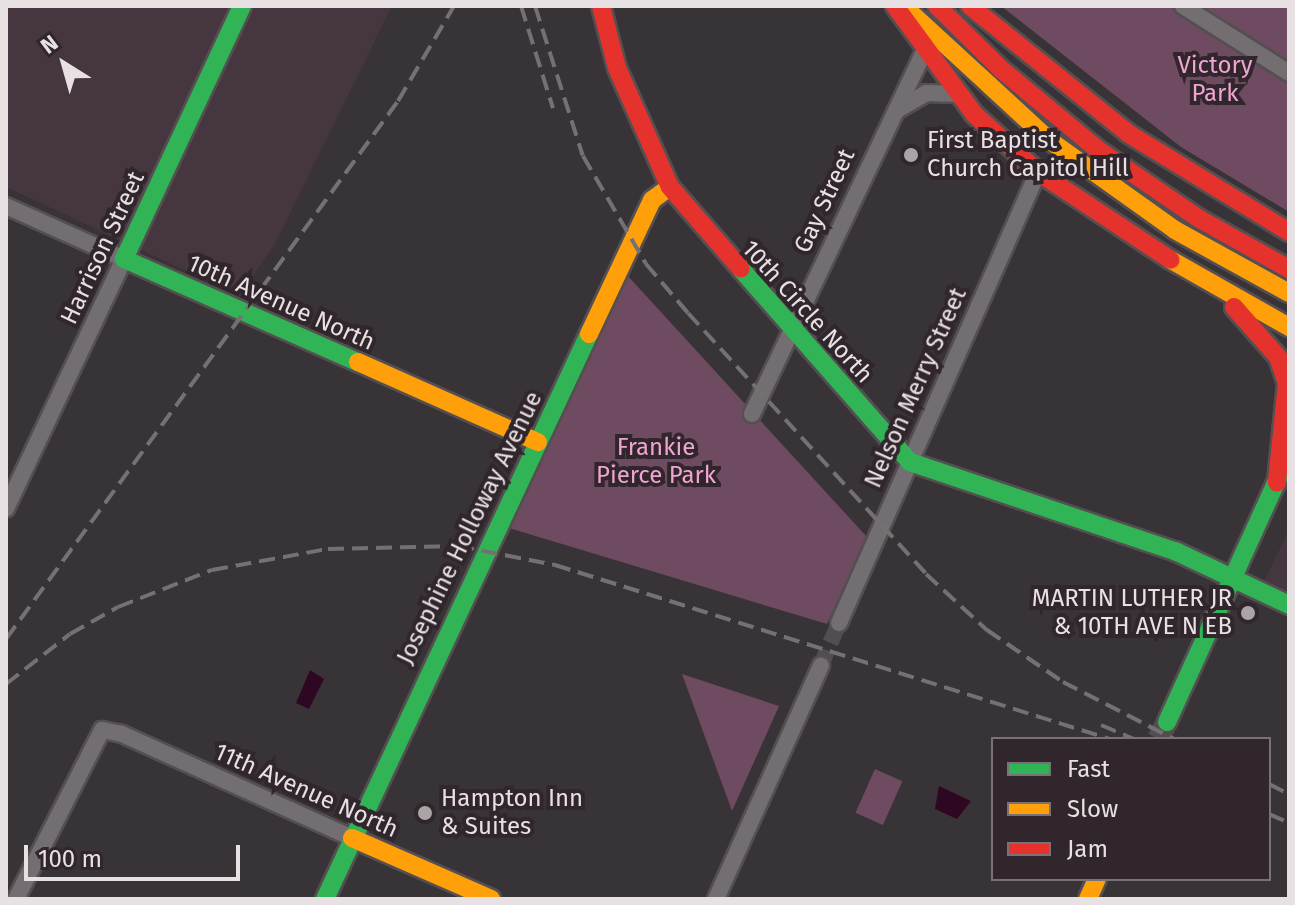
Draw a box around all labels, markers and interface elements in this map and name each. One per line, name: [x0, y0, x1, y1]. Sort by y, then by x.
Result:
north arrow: [24, 24, 104, 104]
text: N: [35, 29, 63, 60]
park label: Victory Park: [1178, 52, 1252, 108]
place label: First Baptist Church Capitol Hill: [927, 127, 1129, 183]
street label: Gay Street: [788, 145, 862, 257]
marker: First Baptist Church Capitol Hill: [902, 146, 920, 164]
street label: Harrison Street: [55, 167, 151, 329]
street label: 10th Circle North: [735, 235, 879, 389]
street label: 10th Avenue North: [183, 249, 379, 357]
street label: Nelson Merry Street: [859, 284, 973, 492]
street label: Josephine Holloway Avenue: [391, 387, 549, 669]
park label: Frankie Pierce Park: [596, 434, 716, 490]
place label: MARTIN LUTHER JR & 10TH AVE N EB: [1032, 585, 1232, 641]
marker: MARTIN LUTHER JR & 10TH AVE N EB: [1239, 604, 1257, 622]
legend: [991, 737, 1271, 881]
street label: 11th Avenue North: [210, 738, 402, 844]
text: Fast: [1067, 755, 1110, 783]
place label: Hampton Inn & Suites: [441, 785, 583, 841]
text: Slow: [1067, 795, 1118, 823]
marker: Hampton Inn & Suites: [416, 804, 434, 822]
scale bar: [28, 829, 244, 879]
text: Jam: [1067, 835, 1108, 863]
text: 100 m: [38, 845, 102, 873]

